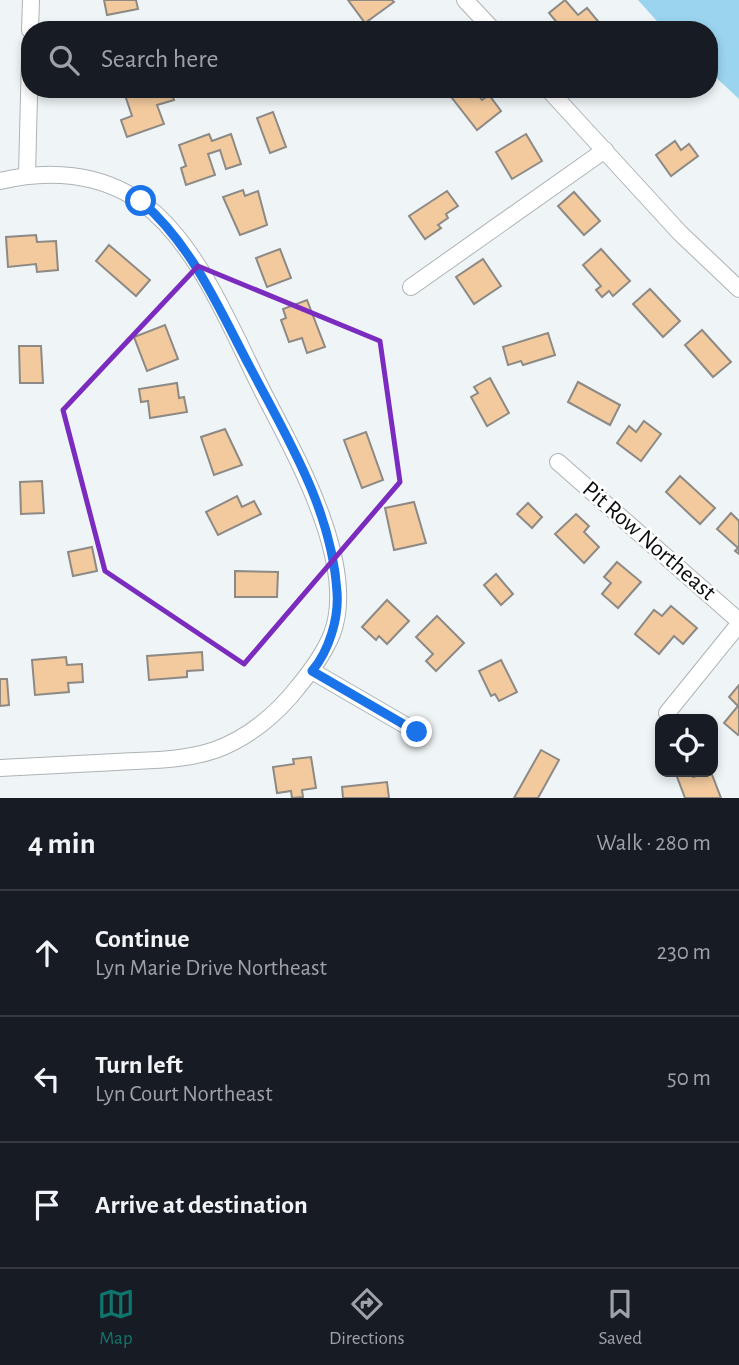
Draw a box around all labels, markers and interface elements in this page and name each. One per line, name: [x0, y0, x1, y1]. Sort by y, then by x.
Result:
search box: [21, 21, 718, 98]
icon: search: [45, 41, 83, 79]
text: Search here: [101, 46, 219, 72]
route start: [125, 185, 156, 216]
street label: Pit Row Northeast: [578, 477, 721, 605]
map controls: [655, 714, 718, 777]
button: locate: [655, 714, 718, 777]
route end: [401, 716, 432, 747]
text: 4 min: [28, 829, 96, 859]
text: Walk · 280 m: [596, 832, 711, 855]
text: Continue: [95, 926, 190, 952]
icon: ahead: [28, 934, 66, 972]
text: 230 m: [657, 941, 711, 964]
text: Lyn Marie Drive Northeast: [95, 957, 327, 980]
text: Turn left: [95, 1052, 183, 1078]
icon: left: [28, 1060, 66, 1098]
text: 50 m: [667, 1067, 711, 1090]
text: Lyn Court Northeast: [95, 1083, 272, 1106]
icon: arrive: [28, 1186, 66, 1224]
text: Arrive at destination: [95, 1192, 308, 1218]
tab: Map: [97, 1285, 135, 1350]
tab: Directions: [329, 1285, 405, 1350]
tab: Saved: [599, 1285, 642, 1350]

